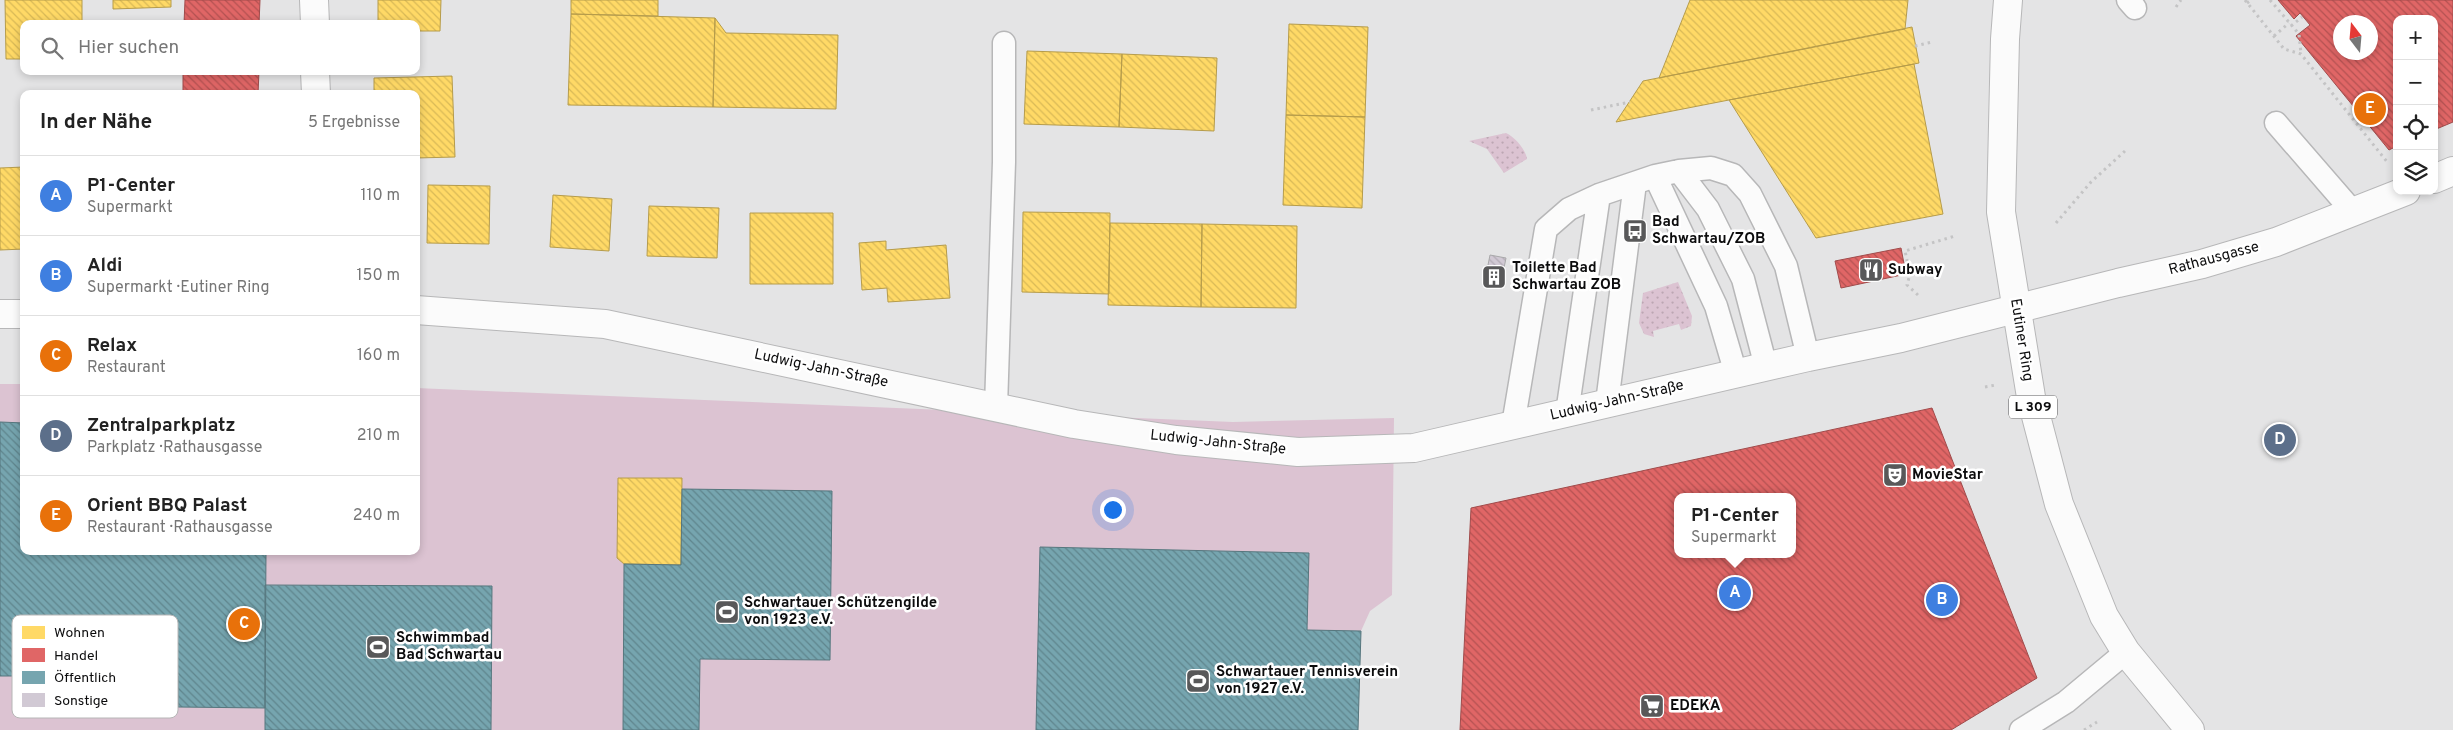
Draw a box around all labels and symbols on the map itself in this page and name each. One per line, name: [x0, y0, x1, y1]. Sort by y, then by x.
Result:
north arrow: [2333, 15, 2378, 60]
pin: E: [2354, 90, 2386, 128]
place label: Bad Schwartau/ZOB: [1652, 213, 1765, 249]
bus stop icon: Bad Schwartau/ZOB: [1622, 218, 1648, 244]
street label: Rathausgasse: [2167, 238, 2261, 280]
restaurant icon: Subway: [1858, 257, 1884, 283]
place label: Toilette Bad Schwartau ZOB: [1512, 259, 1621, 295]
place label: Subway: [1888, 261, 1943, 280]
building icon: Toilette Bad Schwartau ZOB: [1481, 264, 1507, 290]
street label: Eutiner Ring: [2005, 297, 2037, 383]
street label: Ludwig-Jahn-Straße: [752, 346, 890, 392]
street label: Ludwig-Jahn-Straße: [1548, 376, 1686, 426]
road number: L 309: [2009, 396, 2057, 418]
pin: D: [2264, 421, 2296, 459]
street label: Ludwig-Jahn-Straße: [1149, 426, 1287, 460]
theatre icon: MovieStar: [1882, 462, 1908, 488]
place label: MovieStar: [1912, 466, 1984, 485]
your location: [1100, 497, 1126, 523]
pin: A: [1719, 574, 1751, 612]
pin: B: [1926, 581, 1958, 619]
place label: Schwartauer Schützengilde von 1923 e.V.: [744, 594, 937, 630]
sports icon: Schwartauer Schützengilde von 1923 e.V.: [714, 599, 740, 625]
pin: C: [228, 605, 260, 643]
legend: [12, 615, 178, 718]
text: Wohnen: [54, 625, 105, 642]
place label: Schwimmbad Bad Schwartau: [396, 629, 502, 665]
sports icon: Schwimmbad Bad Schwartau: [365, 634, 391, 660]
text: Handel: [54, 648, 98, 665]
place label: Schwartauer Tennisverein von 1927 e.V.: [1216, 663, 1398, 699]
sports icon: Schwartauer Tennisverein von 1927 e.V.: [1185, 668, 1211, 694]
text: Öffentlich: [54, 669, 116, 687]
text: Sonstige: [54, 693, 108, 710]
supermarket icon: EDEKA: [1639, 693, 1665, 719]
place label: EDEKA: [1670, 697, 1721, 716]

